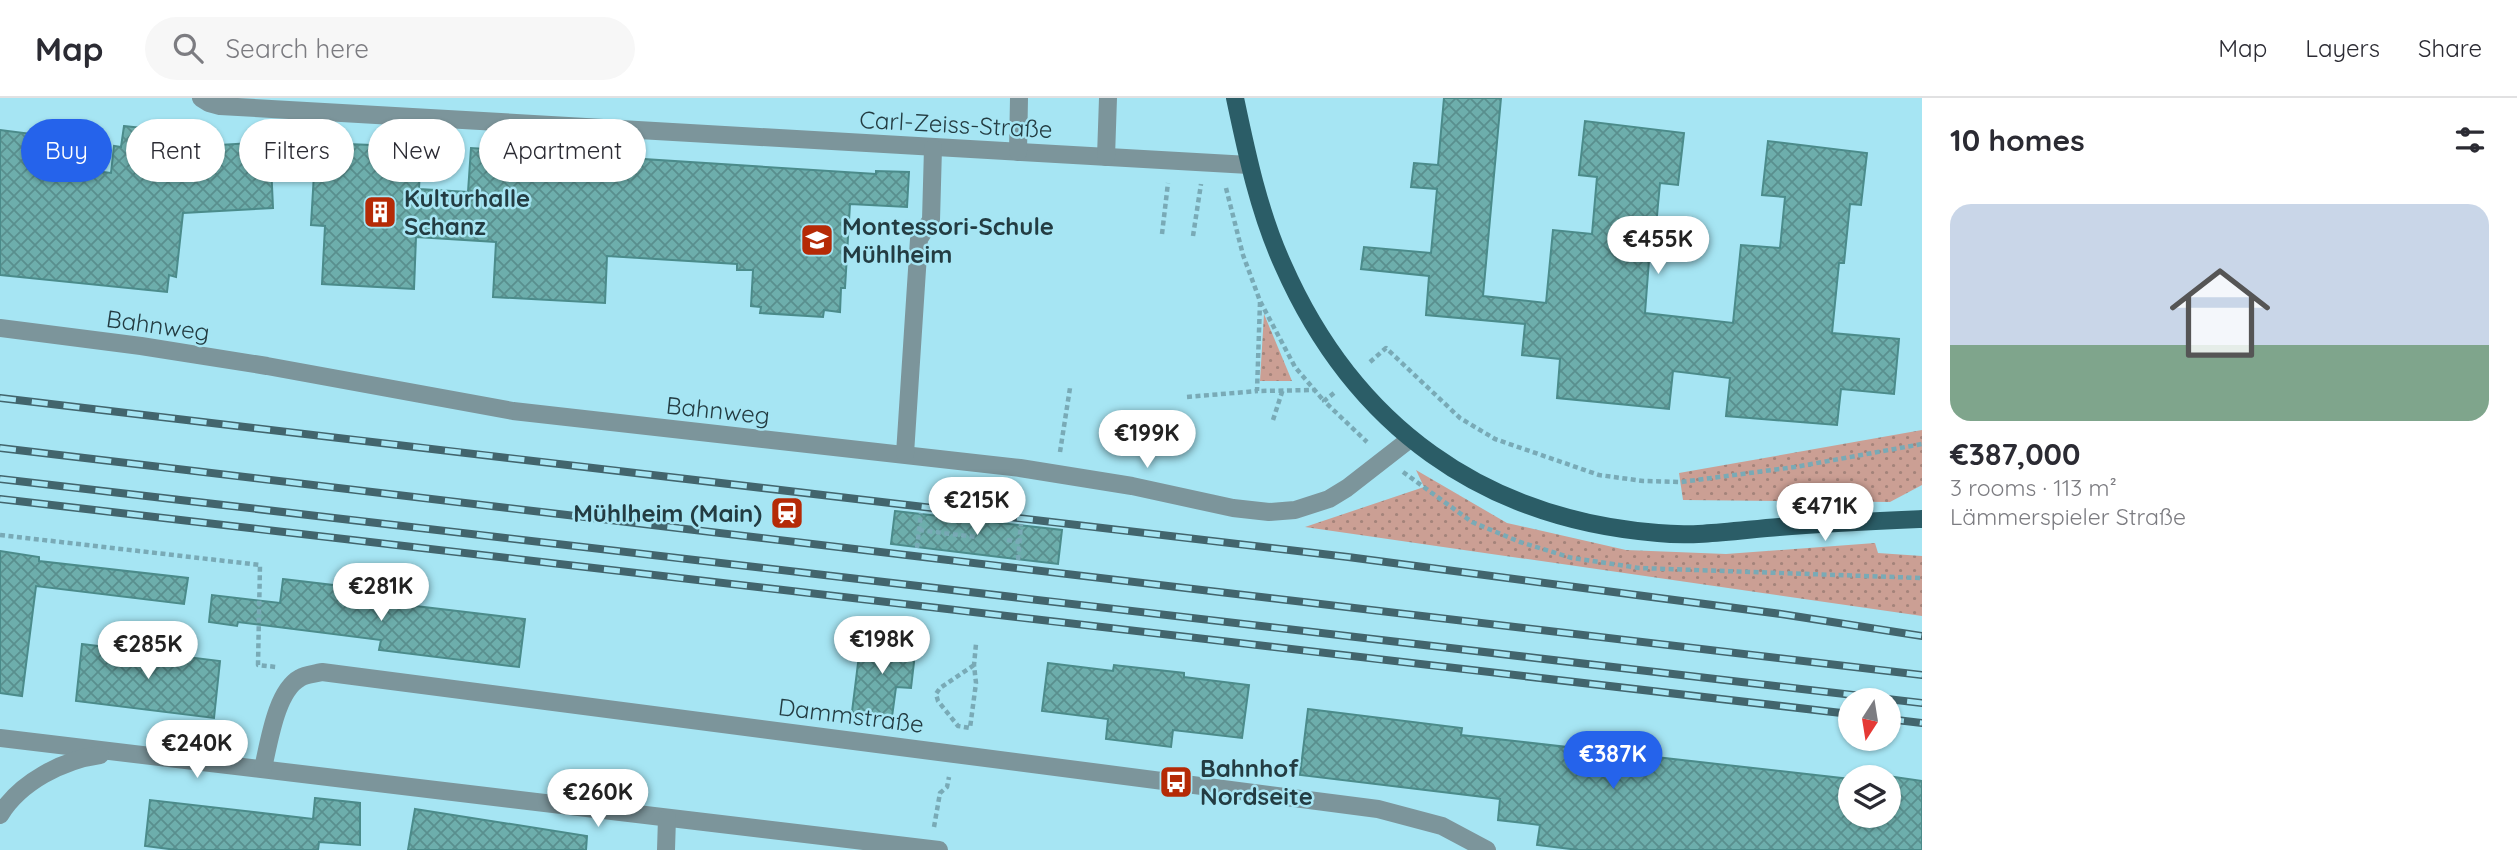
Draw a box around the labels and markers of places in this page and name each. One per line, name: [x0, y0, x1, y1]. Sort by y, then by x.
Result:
place label: Kulturhalle Schanz: [404, 183, 530, 241]
building icon: Kulturhalle Schanz: [361, 193, 399, 231]
place label: Montessori-Schule Mühlheim: [842, 211, 1054, 269]
pin: €455K: [1609, 216, 1707, 276]
school or university icon: Montessori-Schule Mühlheim: [798, 221, 836, 259]
pin: €199K: [1098, 410, 1196, 470]
pin: €215K: [928, 478, 1026, 537]
pin: €471K: [1776, 484, 1874, 543]
station icon: Mühlheim (Main): [768, 494, 806, 532]
place label: Mühlheim (Main): [573, 498, 762, 528]
pin: €281K: [332, 564, 430, 623]
pin: €198K: [833, 616, 931, 676]
pin: €285K: [99, 622, 197, 681]
pin: €240K: [148, 720, 246, 780]
pin: €387K: [1564, 732, 1662, 791]
place label: Bahnhof Nordseite: [1200, 753, 1313, 811]
bus stop icon: Bahnhof Nordseite: [1157, 763, 1195, 801]
pin: €260K: [549, 770, 647, 829]

